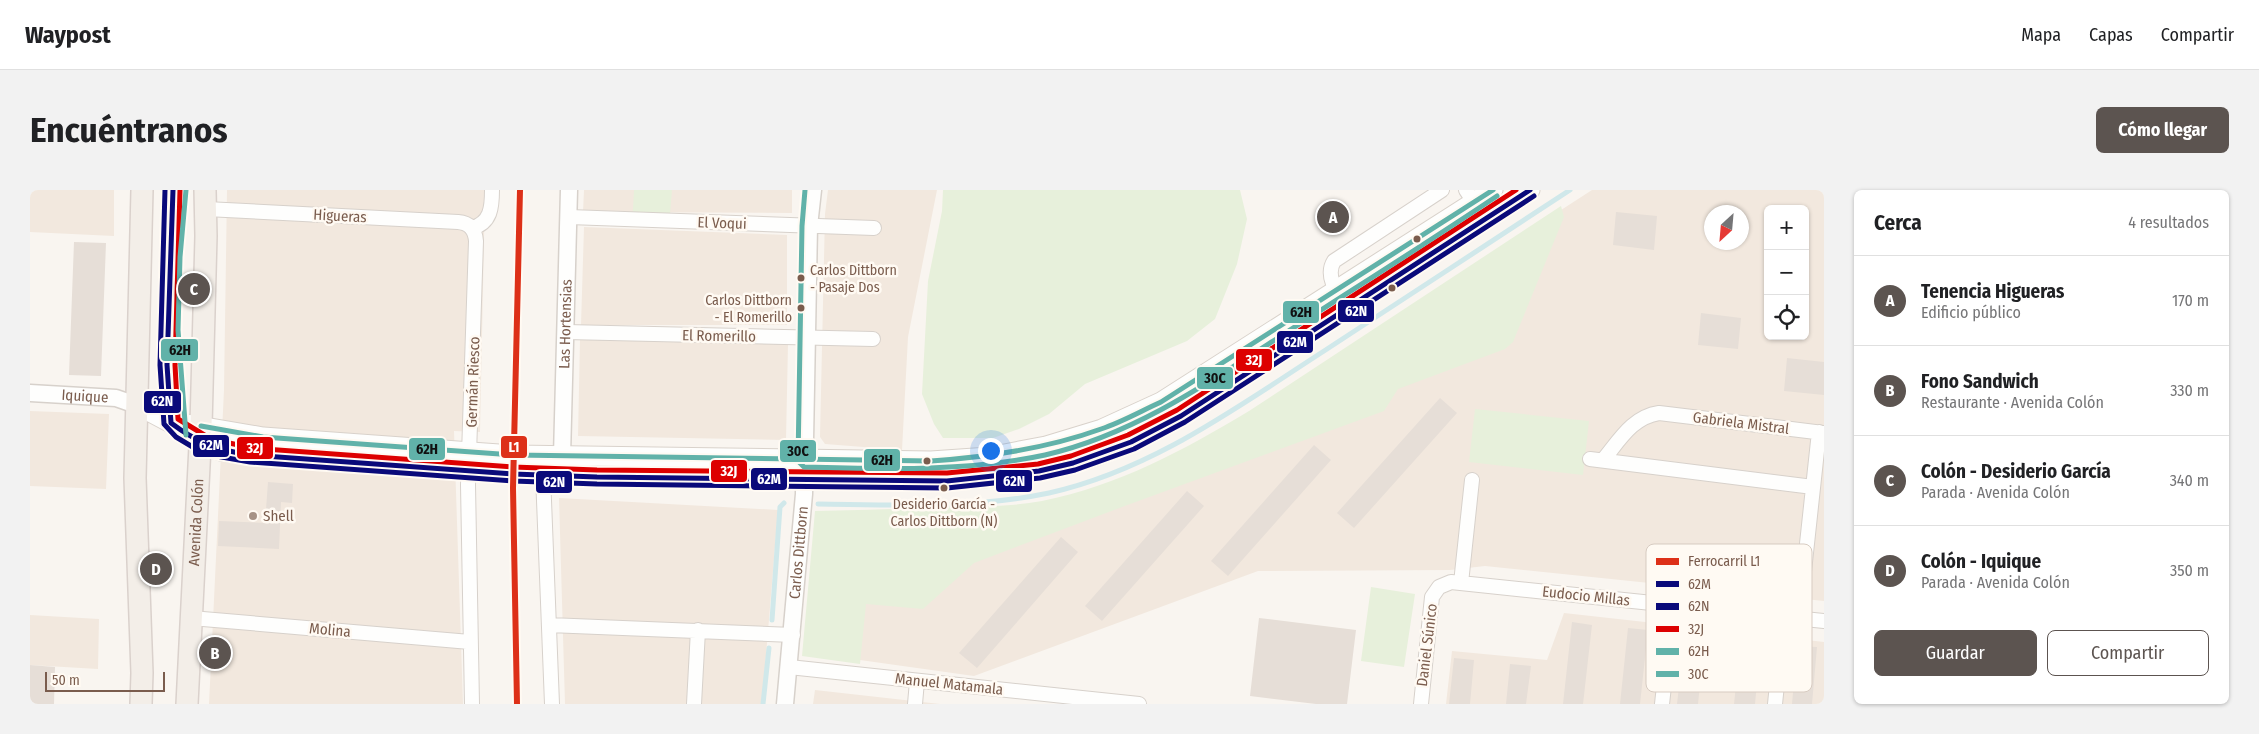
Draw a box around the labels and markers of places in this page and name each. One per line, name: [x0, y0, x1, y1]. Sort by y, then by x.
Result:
pin: A: [1317, 198, 1349, 236]
unlabelled marker: [1412, 234, 1422, 244]
place label: Carlos Dittborn - Pasaje Dos: [810, 262, 897, 296]
pin: C: [178, 270, 210, 308]
marker: Carlos Dittborn - Pasaje Dos: [796, 273, 806, 283]
unlabelled marker: [1387, 283, 1397, 293]
place label: Carlos Dittborn - El Romerillo: [705, 292, 792, 326]
marker: Carlos Dittborn - El Romerillo: [796, 303, 806, 313]
unlabelled marker: [922, 456, 932, 466]
marker: Desiderio García - Carlos Dittborn (N): [939, 483, 949, 493]
place label: Desiderio García - Carlos Dittborn (N): [891, 496, 997, 530]
place label: Shell: [263, 507, 294, 525]
marker: Shell: [247, 510, 259, 522]
pin: D: [140, 550, 172, 588]
pin: B: [199, 634, 231, 672]

